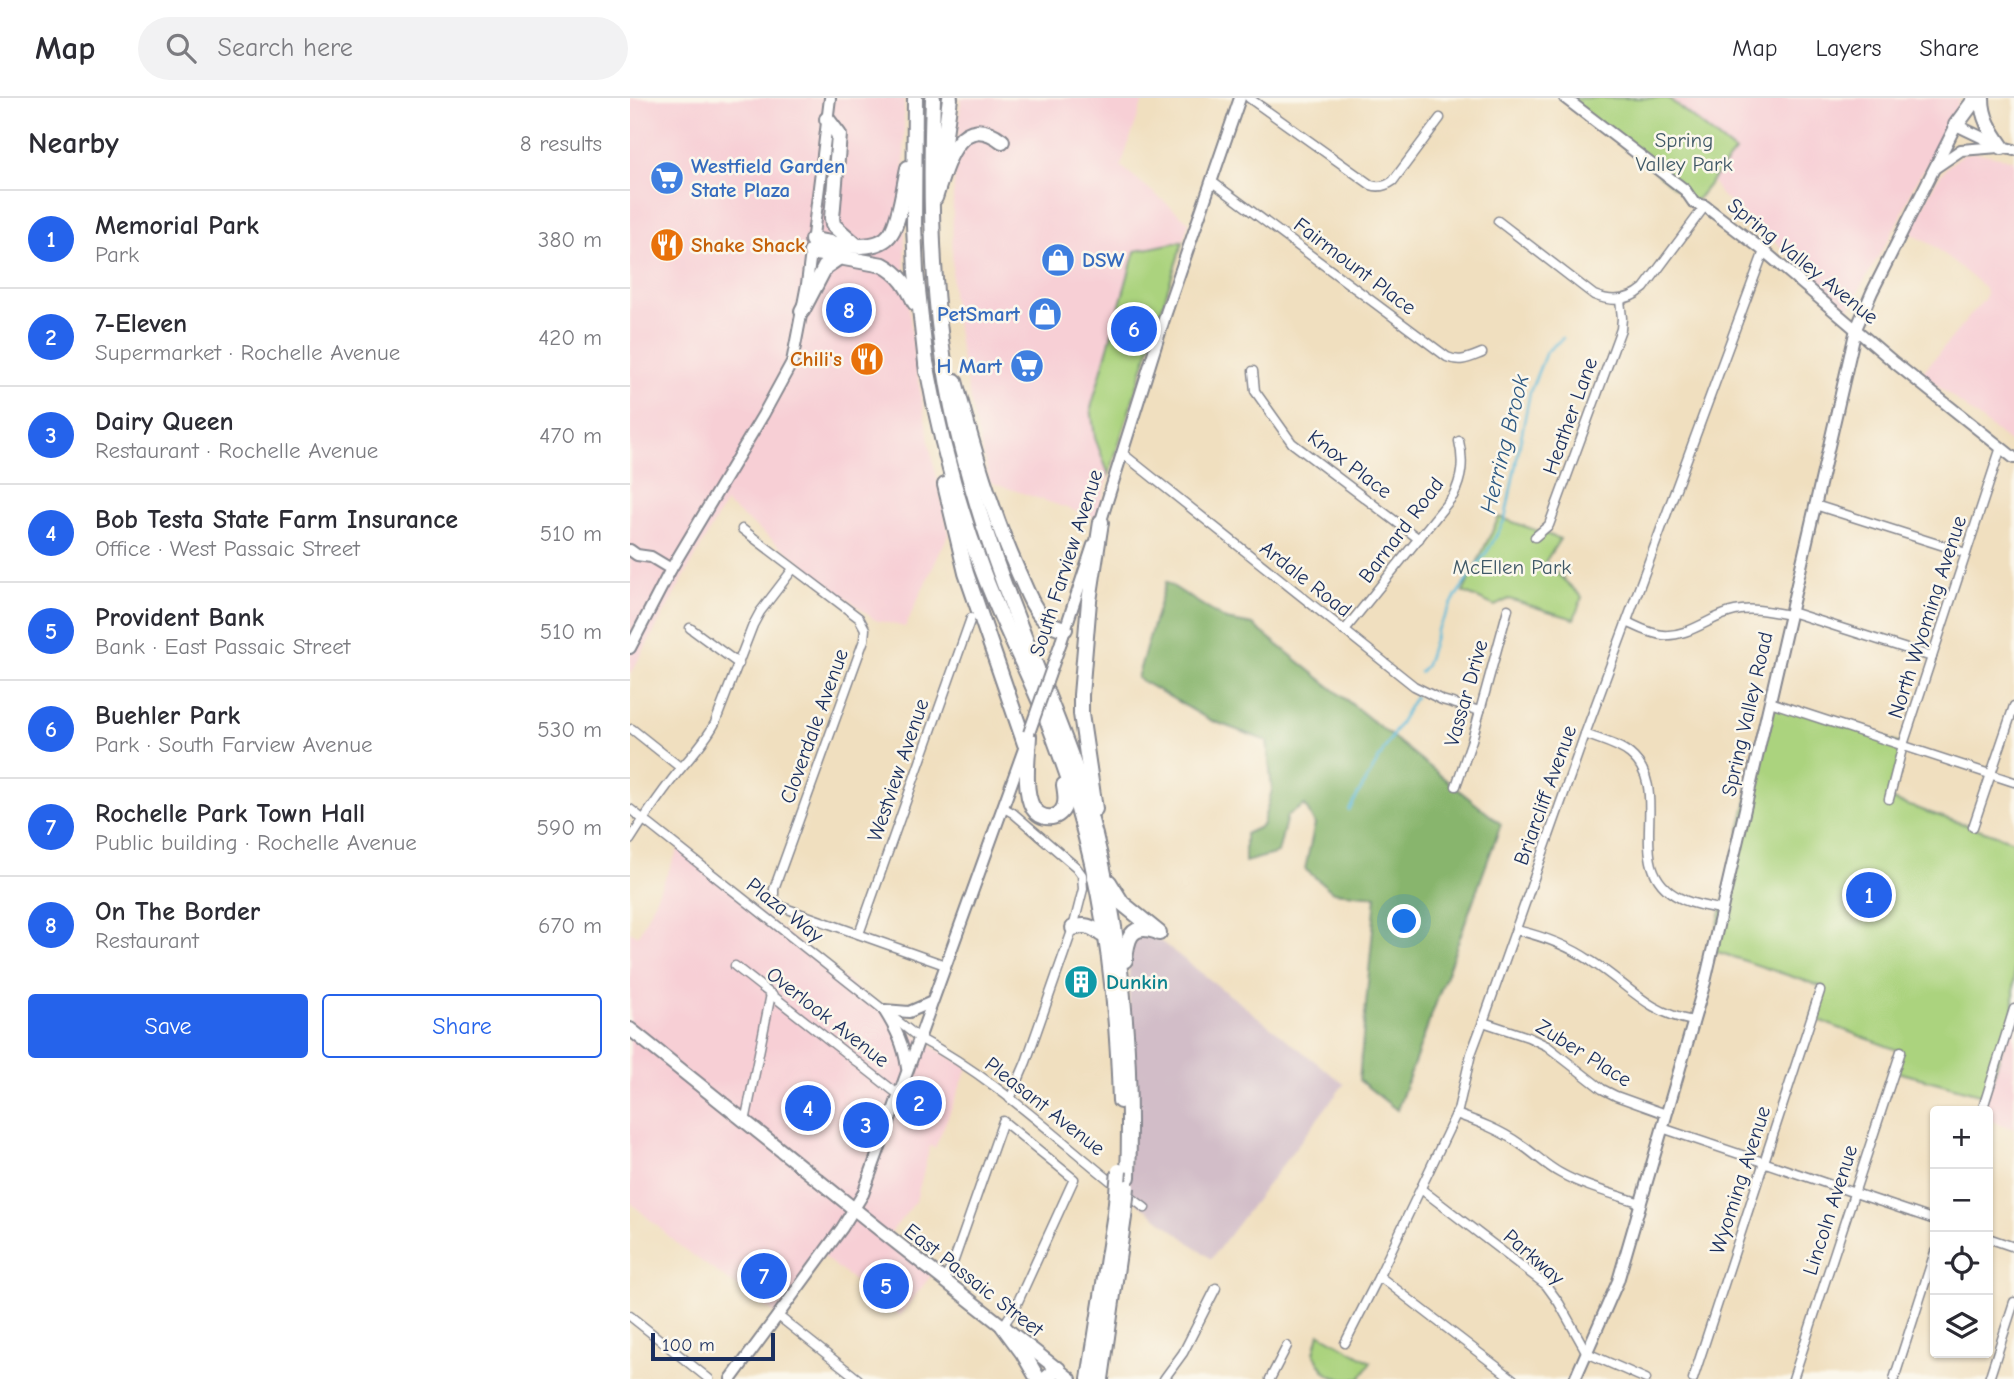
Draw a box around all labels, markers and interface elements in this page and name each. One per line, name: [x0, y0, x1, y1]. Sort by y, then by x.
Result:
search box: [138, 17, 628, 80]
text: Map: [35, 29, 96, 67]
icon: search: [162, 29, 200, 67]
text: Search here: [218, 33, 353, 63]
text: Map: [1732, 34, 1778, 62]
text: Layers: [1816, 34, 1881, 62]
text: Share: [1919, 34, 1979, 62]
text: Nearby: [28, 126, 119, 161]
park label: Spring Valley Park: [1635, 128, 1733, 176]
text: 8 results: [520, 130, 602, 157]
place label: Westfield Garden State Plaza: [691, 154, 845, 202]
supermarket icon: Westfield Garden State Plaza: [648, 159, 686, 197]
street label: Spring Valley Avenue: [1723, 193, 1883, 329]
text: Memorial Park: [95, 211, 259, 241]
street label: Fairmount Place: [1289, 212, 1421, 320]
text: 1: [46, 226, 56, 253]
text: 380 m: [538, 226, 602, 253]
restaurant icon: Shake Shack: [648, 226, 686, 264]
place label: Shake Shack: [691, 233, 806, 257]
text: Park: [95, 241, 139, 268]
shop icon: DSW: [1039, 241, 1077, 279]
place label: DSW: [1082, 248, 1125, 272]
pin: 8: [826, 284, 872, 336]
shop icon: PetSmart: [1026, 295, 1064, 333]
place label: PetSmart: [937, 302, 1021, 326]
pin: 6: [1111, 303, 1157, 355]
text: 7-Eleven: [95, 309, 187, 339]
text: 2: [45, 324, 57, 351]
text: 420 m: [538, 324, 602, 351]
text: Supermarket · Rochelle Avenue: [95, 339, 400, 366]
restaurant icon: Chili's: [848, 340, 886, 378]
place label: Chili's: [790, 347, 842, 371]
supermarket icon: H Mart: [1008, 347, 1046, 385]
place label: H Mart: [937, 354, 1003, 378]
street label: Heather Lane: [1538, 354, 1602, 478]
water label: Herring Brook: [1474, 371, 1535, 516]
text: Dairy Queen: [95, 407, 234, 437]
text: 3: [45, 422, 57, 449]
text: 470 m: [539, 422, 602, 449]
street label: Knox Place: [1303, 425, 1397, 503]
text: Restaurant · Rochelle Avenue: [95, 437, 378, 464]
street label: South Farview Avenue: [1024, 466, 1108, 660]
street label: Barnard Road: [1354, 473, 1448, 587]
text: Bob Testa State Farm Insurance: [95, 505, 458, 535]
street label: North Wyoming Avenue: [1883, 513, 1971, 721]
text: 4: [46, 520, 56, 547]
text: 510 m: [540, 520, 602, 547]
text: Office · West Passaic Street: [95, 535, 360, 562]
street label: Ardale Road: [1256, 536, 1356, 622]
park label: McEllen Park: [1453, 555, 1571, 579]
text: Provident Bank: [95, 603, 264, 633]
text: 5: [45, 618, 57, 645]
text: 510 m: [540, 618, 602, 645]
street label: Spring Valley Road: [1716, 629, 1778, 799]
text: Bank · East Passaic Street: [95, 633, 350, 660]
street label: Vassar Drive: [1439, 637, 1493, 749]
street label: Cloverdale Avenue: [775, 645, 853, 807]
street label: Westview Avenue: [862, 695, 934, 845]
text: Buehler Park: [95, 701, 240, 731]
text: 6: [45, 716, 57, 743]
text: 530 m: [537, 716, 602, 743]
street label: Briarcliff Avenue: [1509, 722, 1581, 868]
text: Park · South Farview Avenue: [95, 731, 372, 758]
text: Rochelle Park Town Hall: [95, 799, 365, 829]
text: 7: [46, 814, 56, 841]
text: 590 m: [537, 814, 602, 841]
text: Public building · Rochelle Avenue: [95, 829, 417, 856]
pin: 1: [1846, 869, 1892, 921]
street label: Plaza Way: [742, 873, 829, 948]
text: On The Border: [95, 897, 260, 927]
your location: [1387, 904, 1421, 938]
text: 8: [45, 912, 57, 939]
text: 670 m: [538, 912, 602, 939]
text: Restaurant: [95, 927, 199, 954]
street label: Overlook Avenue: [762, 962, 894, 1072]
building icon: Dunkin: [1062, 963, 1100, 1001]
place label: Dunkin: [1106, 970, 1168, 994]
button: Save: [28, 994, 308, 1058]
button: Share: [322, 994, 602, 1058]
street label: Zuber Place: [1532, 1014, 1636, 1092]
street label: Pleasant Avenue: [980, 1052, 1110, 1160]
pin: 2: [896, 1077, 942, 1129]
pin: 4: [785, 1082, 831, 1134]
pin: 3: [843, 1099, 889, 1151]
street label: Wyoming Avenue: [1705, 1103, 1775, 1257]
map controls: [1930, 1106, 1993, 1358]
button: +: [1930, 1106, 1993, 1169]
street label: Lincoln Avenue: [1798, 1142, 1862, 1278]
button: −: [1930, 1169, 1993, 1232]
street label: East Passaic Street: [900, 1218, 1049, 1342]
street label: Parkway: [1499, 1224, 1570, 1290]
button: locate: [1930, 1232, 1993, 1295]
pin: 7: [741, 1250, 787, 1302]
pin: 5: [863, 1260, 909, 1312]
button: layers: [1930, 1295, 1993, 1358]
scale bar: [651, 1330, 775, 1362]
text: 100 m: [662, 1334, 715, 1356]

